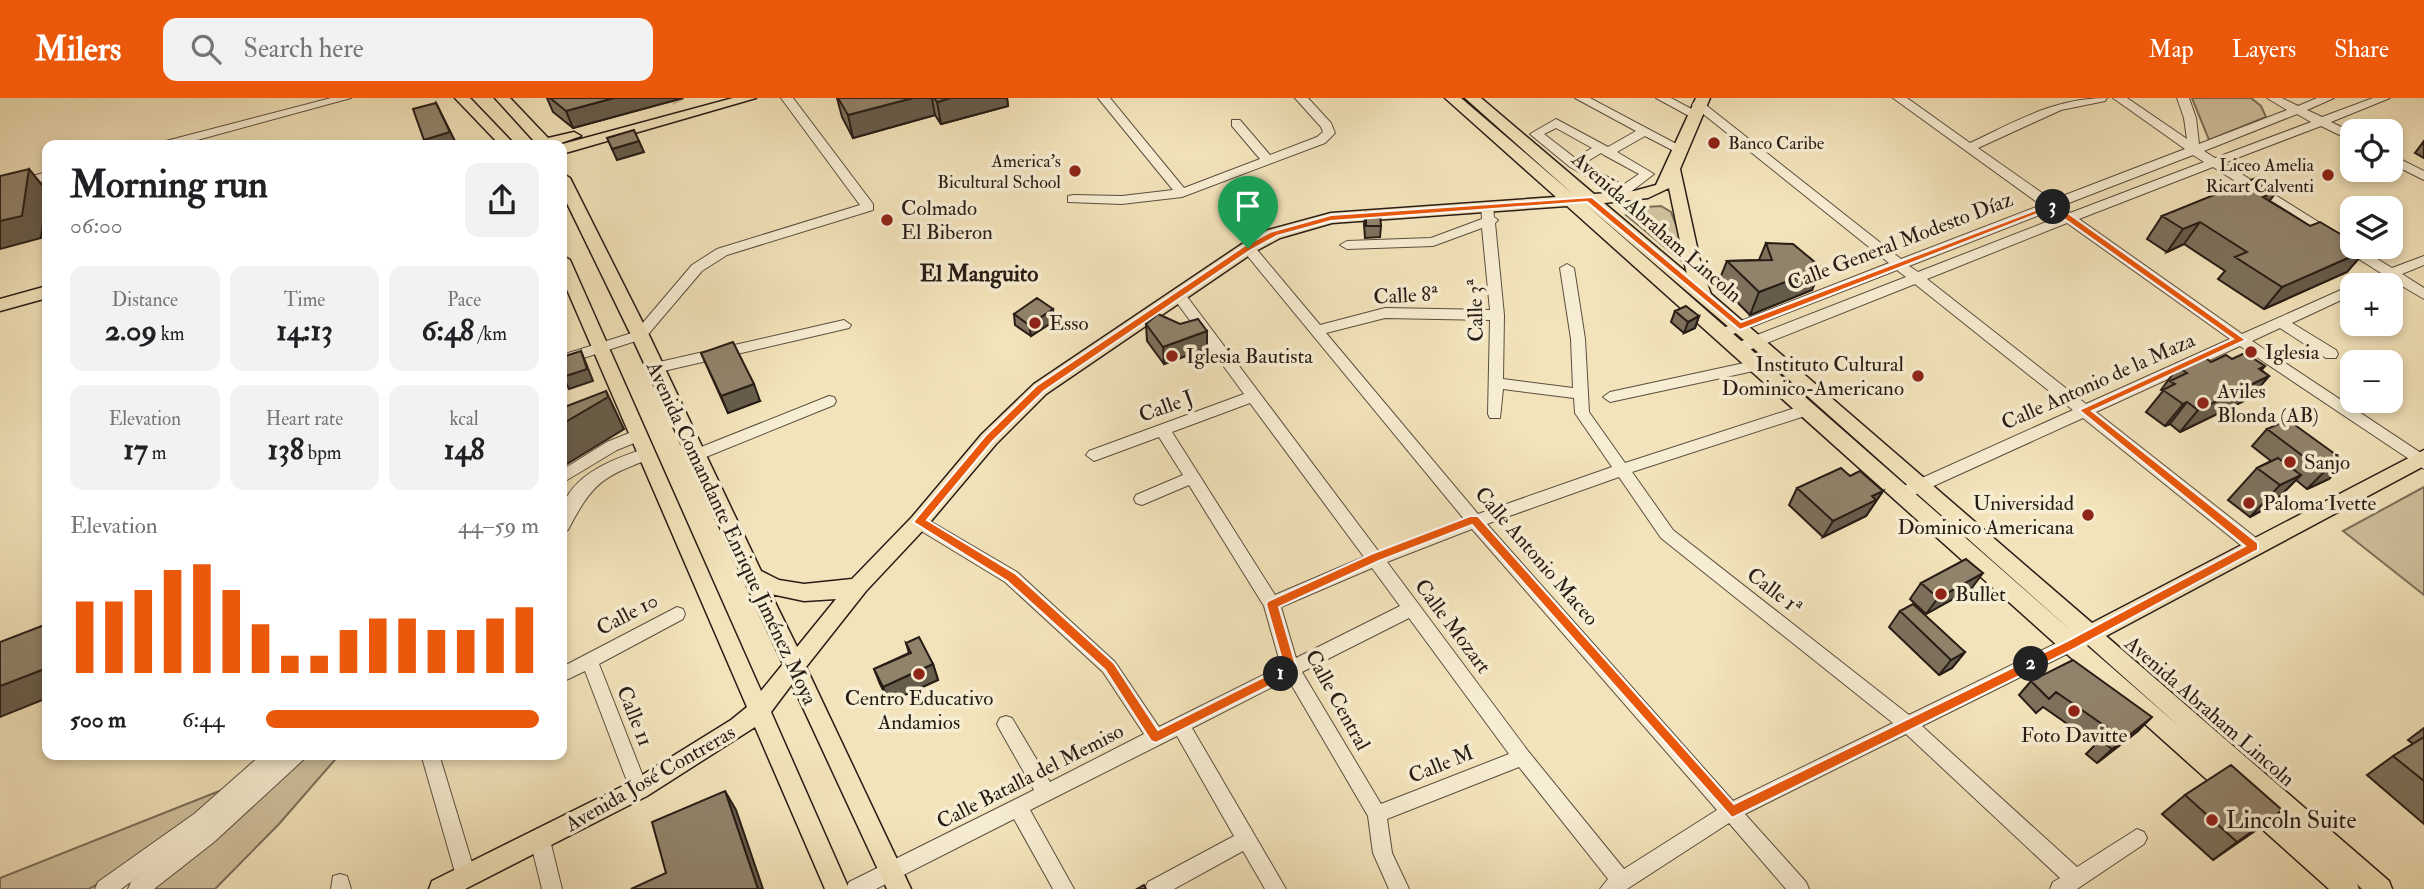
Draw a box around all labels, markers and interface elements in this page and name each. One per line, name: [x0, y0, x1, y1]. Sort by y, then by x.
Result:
search box: [163, 18, 653, 81]
text: Milers: [35, 29, 121, 70]
icon: search: [187, 30, 225, 68]
text: Search here: [243, 33, 364, 65]
text: Map: [2149, 34, 2194, 65]
text: Layers: [2232, 34, 2296, 65]
text: Share: [2334, 34, 2389, 65]
map controls: [2340, 119, 2403, 413]
button: locate: [2340, 119, 2403, 182]
place label: Banco Caribe: [1728, 132, 1825, 155]
marker: Banco Caribe: [1706, 135, 1722, 151]
street label: Avenida Abraham Lincoln: [1565, 145, 1747, 309]
place label: America's Bicultural School: [937, 150, 1061, 194]
place label: Liceo Amelia Ricart Calventi: [2205, 154, 2315, 198]
text: Morning run: [70, 161, 268, 209]
button: share: [465, 163, 539, 237]
marker: America's Bicultural School: [1067, 163, 1083, 179]
marker: Liceo Amelia Ricart Calventi: [2320, 167, 2336, 183]
pin: [1218, 176, 1278, 248]
street label: Calle General Modesto Díaz: [1784, 186, 2017, 297]
icon: arrive: [1229, 187, 1267, 225]
pin: 3: [2036, 190, 2070, 224]
text: 3: [2049, 194, 2056, 218]
place label: Colmado El Biberon: [901, 195, 993, 246]
button: layers: [2340, 196, 2403, 259]
text: 06:00: [70, 211, 123, 240]
marker: Colmado El Biberon: [879, 212, 895, 228]
district label: El Manguito: [920, 259, 1038, 289]
button: +: [2340, 273, 2403, 336]
street label: Calle 3ª: [1461, 278, 1490, 342]
street label: Calle 8ª: [1373, 280, 1439, 311]
text: Distance: [112, 288, 178, 312]
text: Time: [284, 288, 325, 312]
text: Pace: [447, 288, 481, 312]
place label: Esso: [1049, 310, 1089, 337]
text: 2.09: [105, 312, 157, 349]
text: 14:13: [276, 312, 333, 349]
text: 6:48: [421, 312, 474, 349]
marker: Esso: [1027, 315, 1043, 331]
text: km: [157, 322, 185, 346]
text: /km: [474, 322, 507, 346]
street label: Calle Antonio de la Maza: [1997, 326, 2200, 436]
place label: Iglesia: [2265, 339, 2320, 366]
place label: Iglesia Bautista: [1186, 343, 1313, 370]
marker: Iglesia: [2243, 344, 2259, 360]
marker: Iglesia Bautista: [1164, 348, 1180, 364]
button: −: [2340, 350, 2403, 413]
place label: Instituto Cultural Dominico-Americano: [1722, 351, 1905, 402]
street label: Avenida Comandante Enrique Jiménez Moya: [639, 356, 823, 710]
marker: Instituto Cultural Dominico-Americano: [1910, 368, 1926, 384]
place label: Aviles Blonda (AB): [2216, 378, 2319, 429]
street label: Calle J: [1135, 384, 1197, 429]
marker: Aviles Blonda (AB): [2195, 395, 2211, 411]
text: Elevation: [109, 407, 181, 431]
text: Heart rate: [266, 407, 343, 431]
text: kcal: [450, 407, 479, 431]
text: 17: [123, 431, 148, 468]
text: 138: [268, 431, 304, 468]
text: 148: [444, 431, 485, 468]
text: m: [148, 441, 166, 465]
text: bpm: [304, 441, 341, 465]
place label: Sanjo: [2304, 449, 2350, 476]
marker: Sanjo: [2282, 454, 2298, 470]
street label: Calle Antonio Maceo: [1469, 481, 1604, 631]
place label: Universidad Dominico Americana: [1897, 490, 2075, 541]
place label: Paloma Ivette: [2263, 490, 2377, 517]
marker: Paloma Ivette: [2241, 495, 2257, 511]
marker: Universidad Dominico Americana: [2080, 507, 2096, 523]
text: Elevation: [70, 511, 158, 540]
text: 44–59 m: [458, 511, 539, 540]
street label: Calle 1ª: [1741, 562, 1808, 621]
street label: Calle Mozart: [1408, 574, 1497, 679]
place label: Bullet: [1955, 581, 2006, 608]
marker: Bullet: [1933, 586, 1949, 602]
street label: Calle 10: [592, 587, 663, 642]
street label: Avenida Abraham Lincoln: [2118, 629, 2300, 793]
street label: Calle Central: [1299, 645, 1377, 756]
pin: 2: [2014, 646, 2048, 682]
text: 2: [2026, 651, 2035, 675]
pin: 1: [1264, 656, 1298, 692]
text: 1: [1277, 661, 1284, 685]
marker: Centro Educativo Andamios: [911, 666, 927, 682]
street label: Calle 11: [610, 682, 659, 750]
place label: Centro Educativo Andamios: [845, 685, 993, 736]
marker: Foto Davitte: [2066, 703, 2082, 719]
text: 500 m: [70, 705, 126, 734]
text: 6:44: [182, 705, 224, 734]
street label: Calle Batalla del Memiso: [932, 718, 1128, 835]
street label: Avenida José Contreras: [560, 719, 740, 839]
place label: Foto Davitte: [2021, 722, 2127, 749]
street label: Calle M: [1405, 739, 1478, 790]
place label: Lincoln Suite: [2226, 805, 2356, 836]
marker: Lincoln Suite: [2204, 812, 2220, 828]

